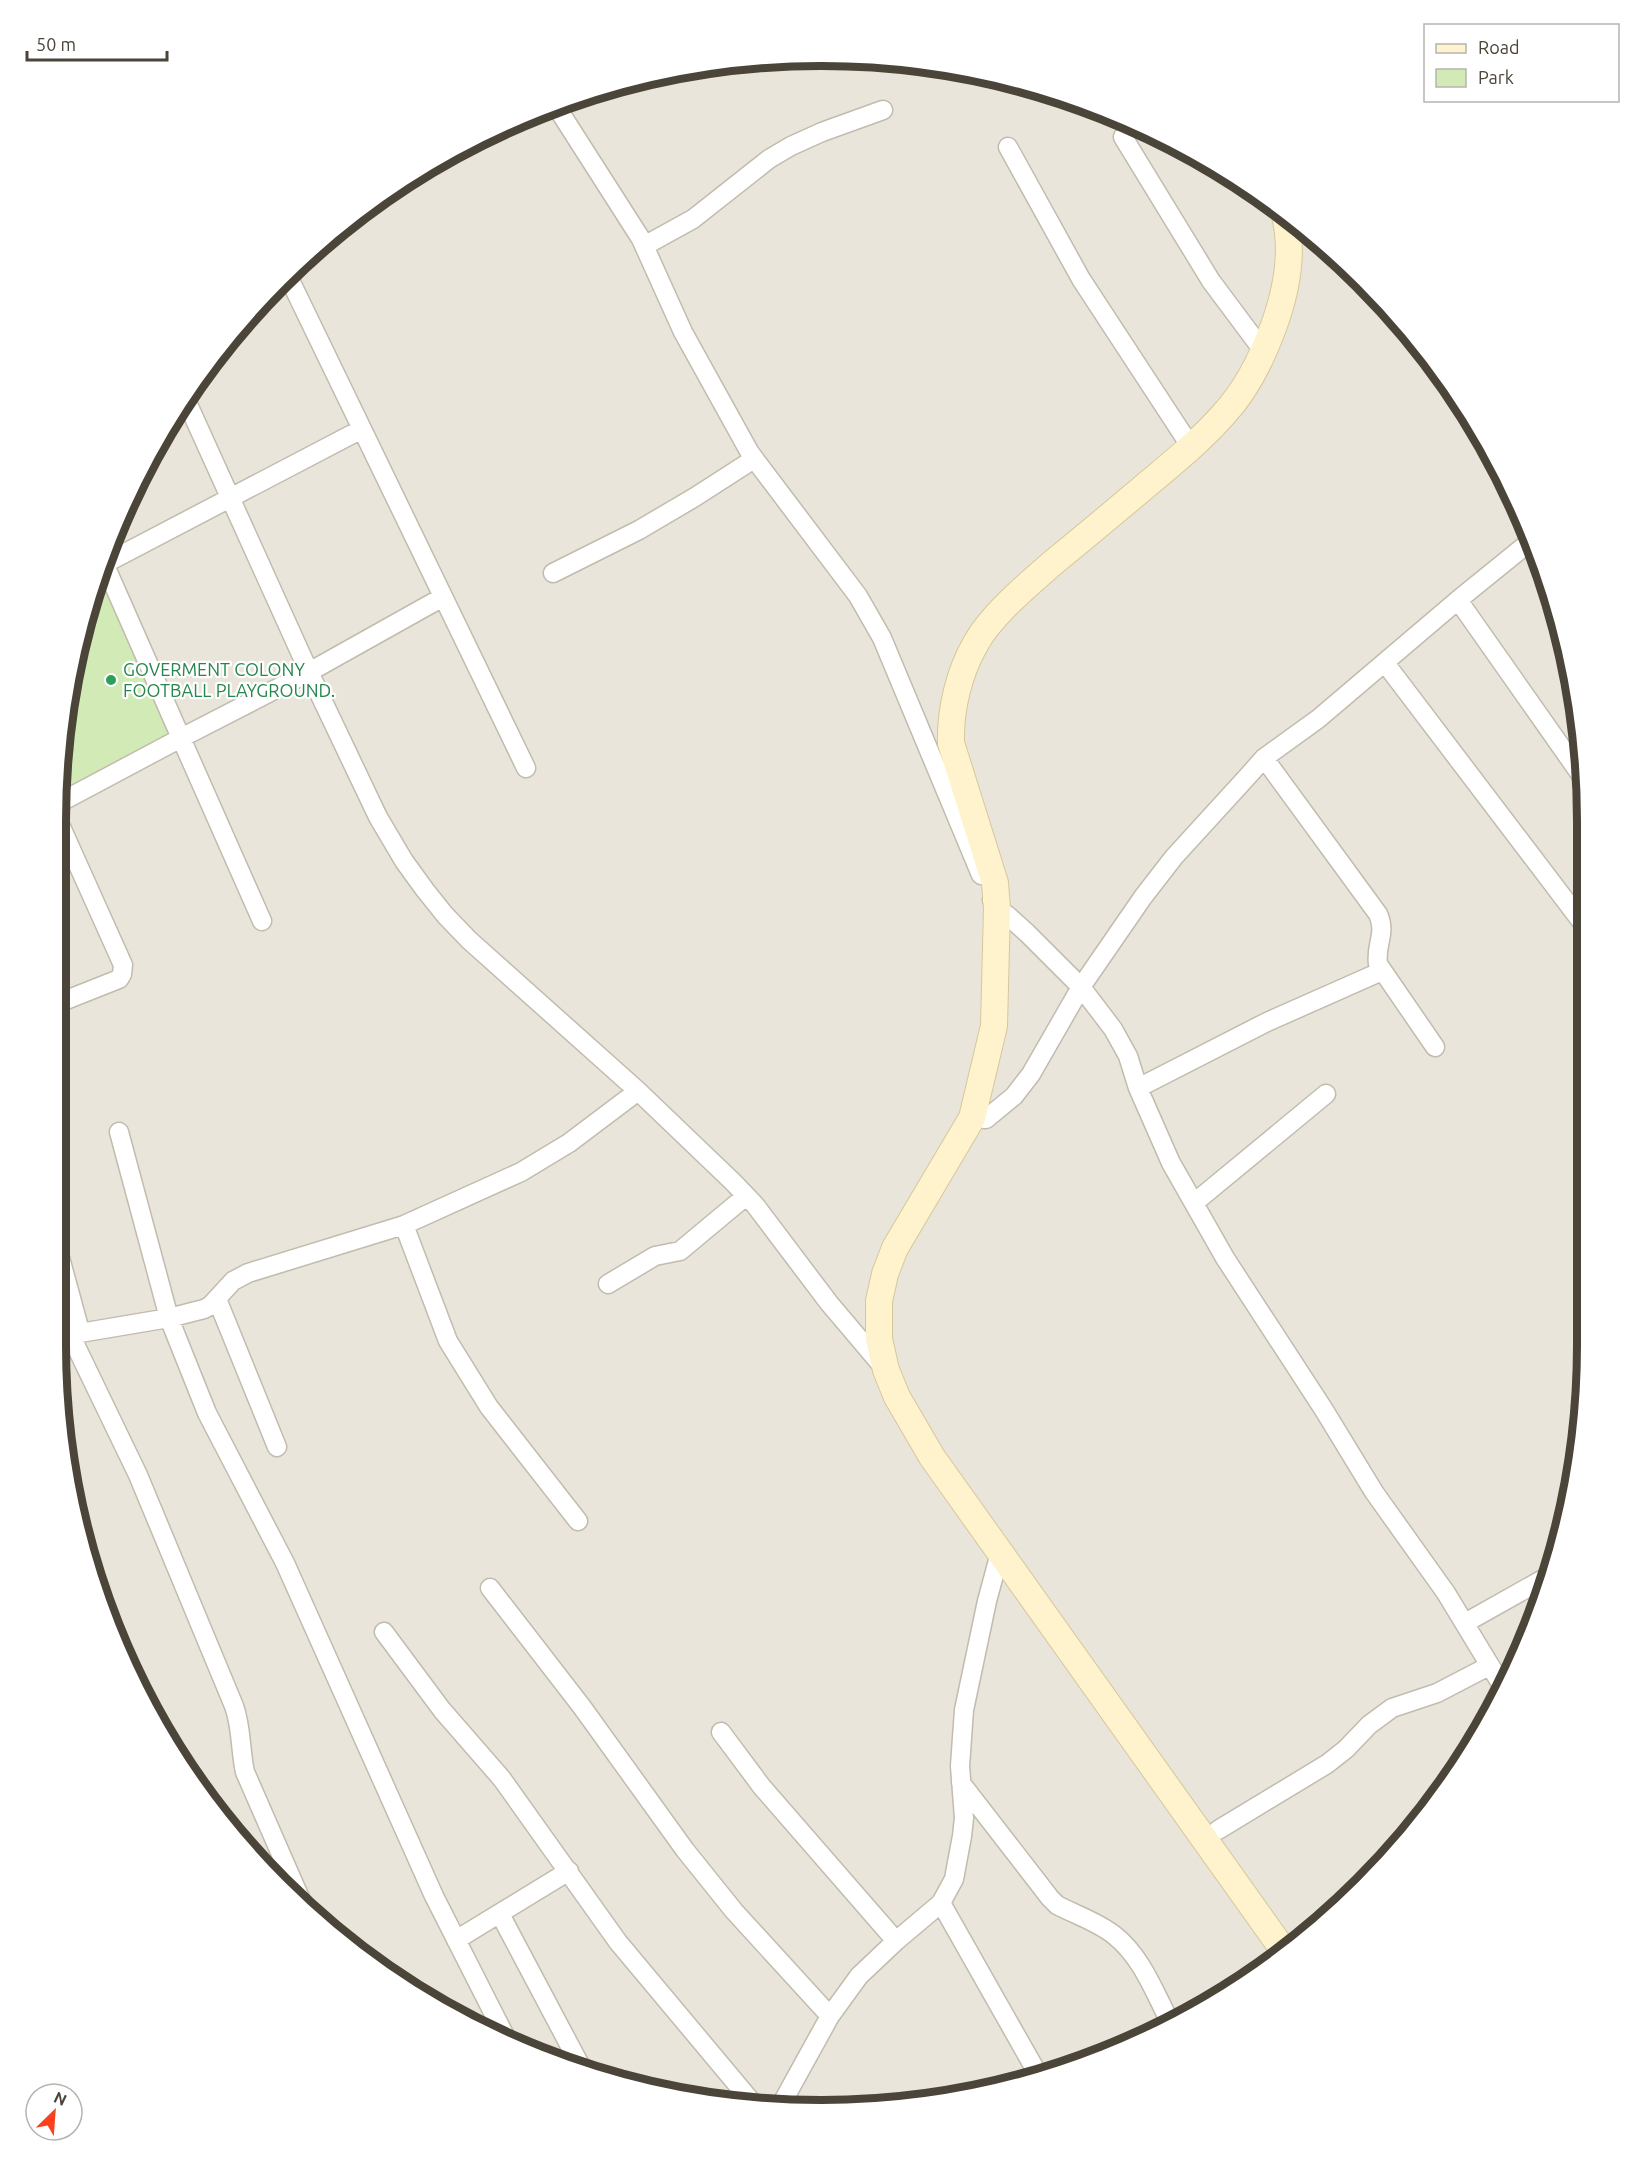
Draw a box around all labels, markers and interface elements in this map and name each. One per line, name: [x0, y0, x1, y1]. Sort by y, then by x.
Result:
scale bar: [27, 24, 166, 62]
legend: [1424, 24, 1619, 102]
text: 50 m: [36, 34, 76, 54]
text: Road: [1478, 37, 1520, 57]
text: Park: [1478, 67, 1514, 87]
place label: GOVERMENT COLONY FOOTBALL PLAYGROUND.: [123, 659, 335, 700]
marker: GOVERMENT COLONY FOOTBALL PLAYGROUND.: [104, 673, 118, 687]
north arrow: [24, 2082, 84, 2142]
text: N: [51, 2088, 70, 2109]

